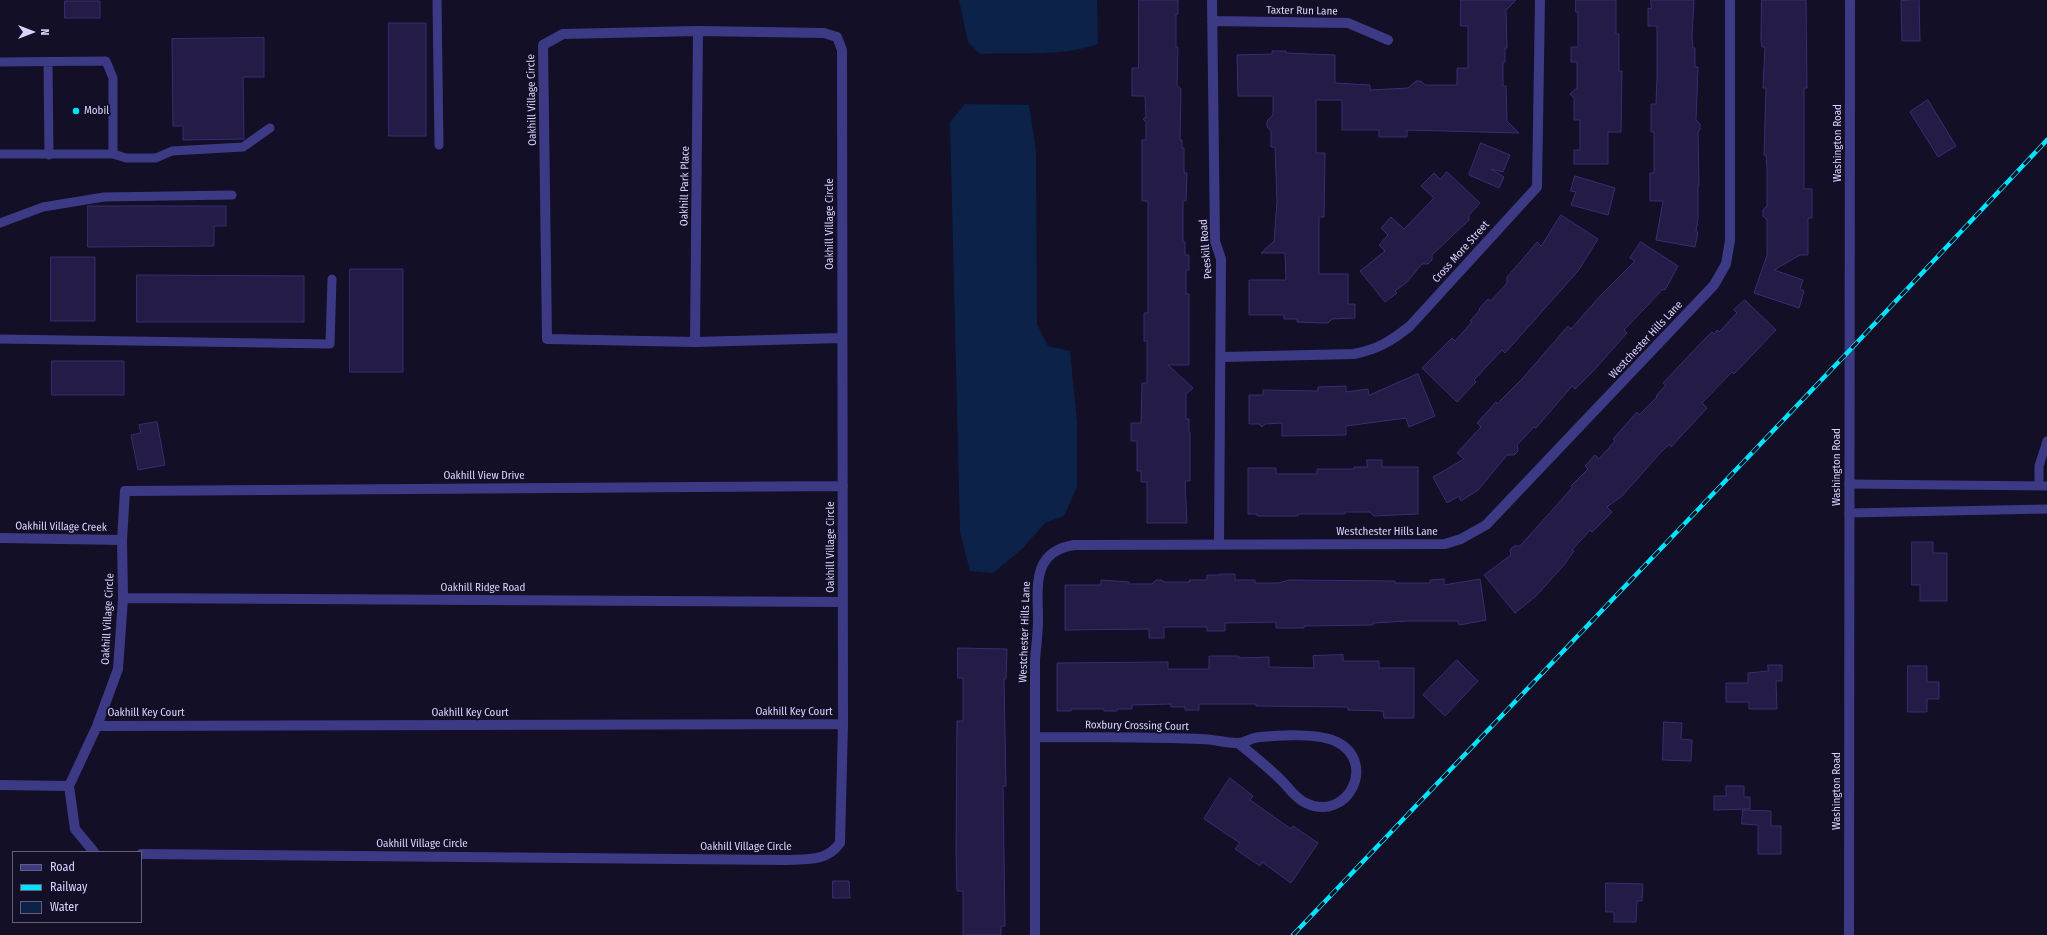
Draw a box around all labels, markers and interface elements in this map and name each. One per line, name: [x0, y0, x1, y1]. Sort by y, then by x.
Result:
street label: Taxter Run Lane: [1266, 4, 1338, 18]
north arrow: [12, 12, 52, 52]
text: N: [38, 29, 51, 35]
street label: Oakhill Village Circle: [525, 54, 539, 146]
place label: Mobil: [84, 104, 109, 118]
street label: Washington Road: [1831, 104, 1845, 182]
marker: Mobil: [71, 106, 81, 116]
street label: Oakhill Park Place: [678, 146, 692, 226]
street label: Oakhill Village Circle: [823, 178, 837, 270]
street label: Peeskill Road: [1197, 218, 1215, 280]
street label: Cross More Street: [1430, 218, 1492, 286]
street label: Westchester Hills Lane: [1607, 298, 1685, 382]
street label: Washington Road: [1830, 428, 1844, 506]
street label: Oakhill View Drive: [443, 469, 525, 483]
street label: Oakhill Village Circle: [824, 501, 838, 593]
street label: Oakhill Village Creek: [15, 520, 107, 534]
street label: Westchester Hills Lane: [1336, 525, 1438, 539]
street label: Oakhill Village Circle: [99, 573, 117, 665]
street label: Oakhill Ridge Road: [441, 581, 525, 595]
street label: Westchester Hills Lane: [1017, 581, 1033, 683]
street label: Oakhill Key Court: [755, 705, 833, 719]
street label: Oakhill Key Court: [107, 706, 185, 720]
street label: Oakhill Key Court: [431, 706, 509, 720]
street label: Roxbury Crossing Court: [1085, 718, 1189, 734]
street label: Washington Road: [1830, 752, 1844, 830]
street label: Oakhill Village Circle: [376, 837, 468, 851]
street label: Oakhill Village Circle: [700, 840, 792, 854]
legend: [12, 851, 142, 923]
text: Road: [50, 860, 75, 874]
text: Railway: [50, 880, 87, 894]
text: Water: [50, 900, 78, 914]

